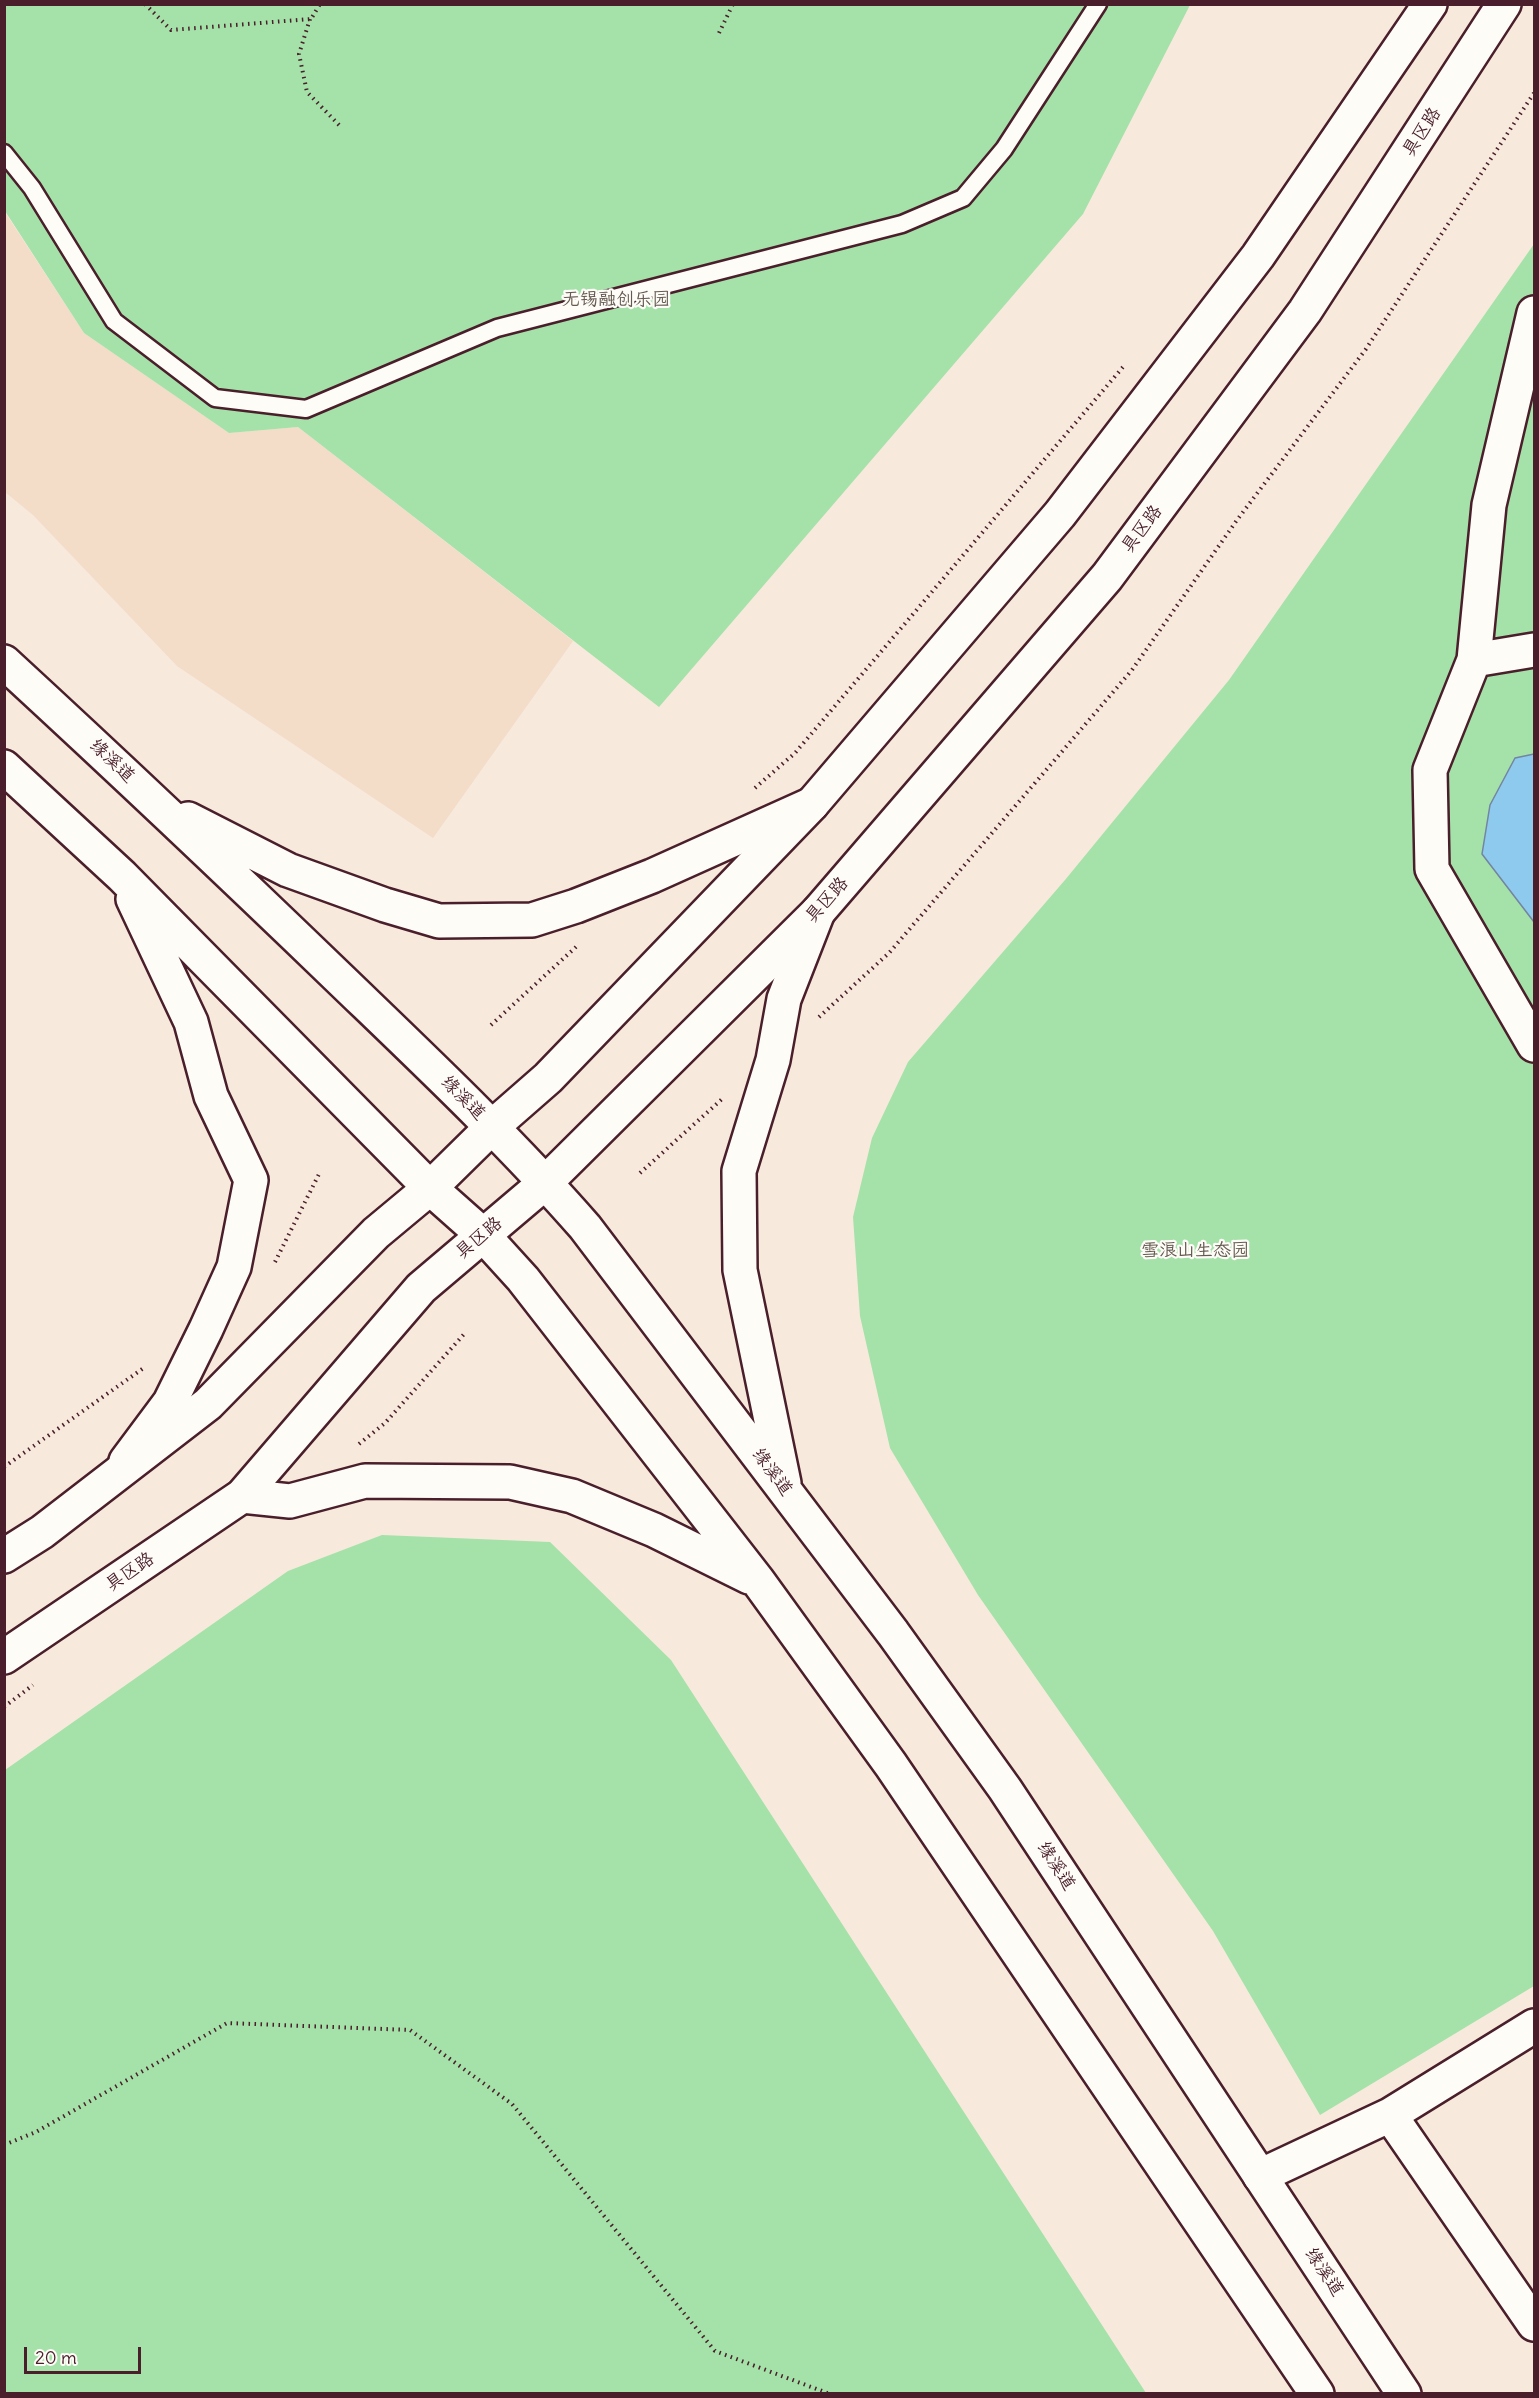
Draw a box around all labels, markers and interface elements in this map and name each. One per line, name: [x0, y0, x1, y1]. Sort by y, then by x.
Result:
street label: 具区路: [1398, 103, 1446, 161]
park label: 无锡融创乐园: [562, 289, 670, 311]
street label: 具区路: [1117, 501, 1167, 557]
street label: 缘溪道: [85, 735, 139, 787]
street label: 具区路: [801, 873, 853, 927]
street label: 缘溪道: [436, 1071, 490, 1125]
street label: 具区路: [451, 1212, 507, 1264]
park label: 雪浪山生态园: [1141, 1240, 1249, 1262]
street label: 缘溪道: [747, 1444, 797, 1500]
street label: 具区路: [102, 1548, 158, 1596]
street label: 缘溪道: [1032, 1837, 1080, 1895]
street label: 缘溪道: [1300, 2244, 1348, 2300]
scale bar: [27, 2335, 144, 2373]
text: 20 m: [35, 2346, 77, 2369]

